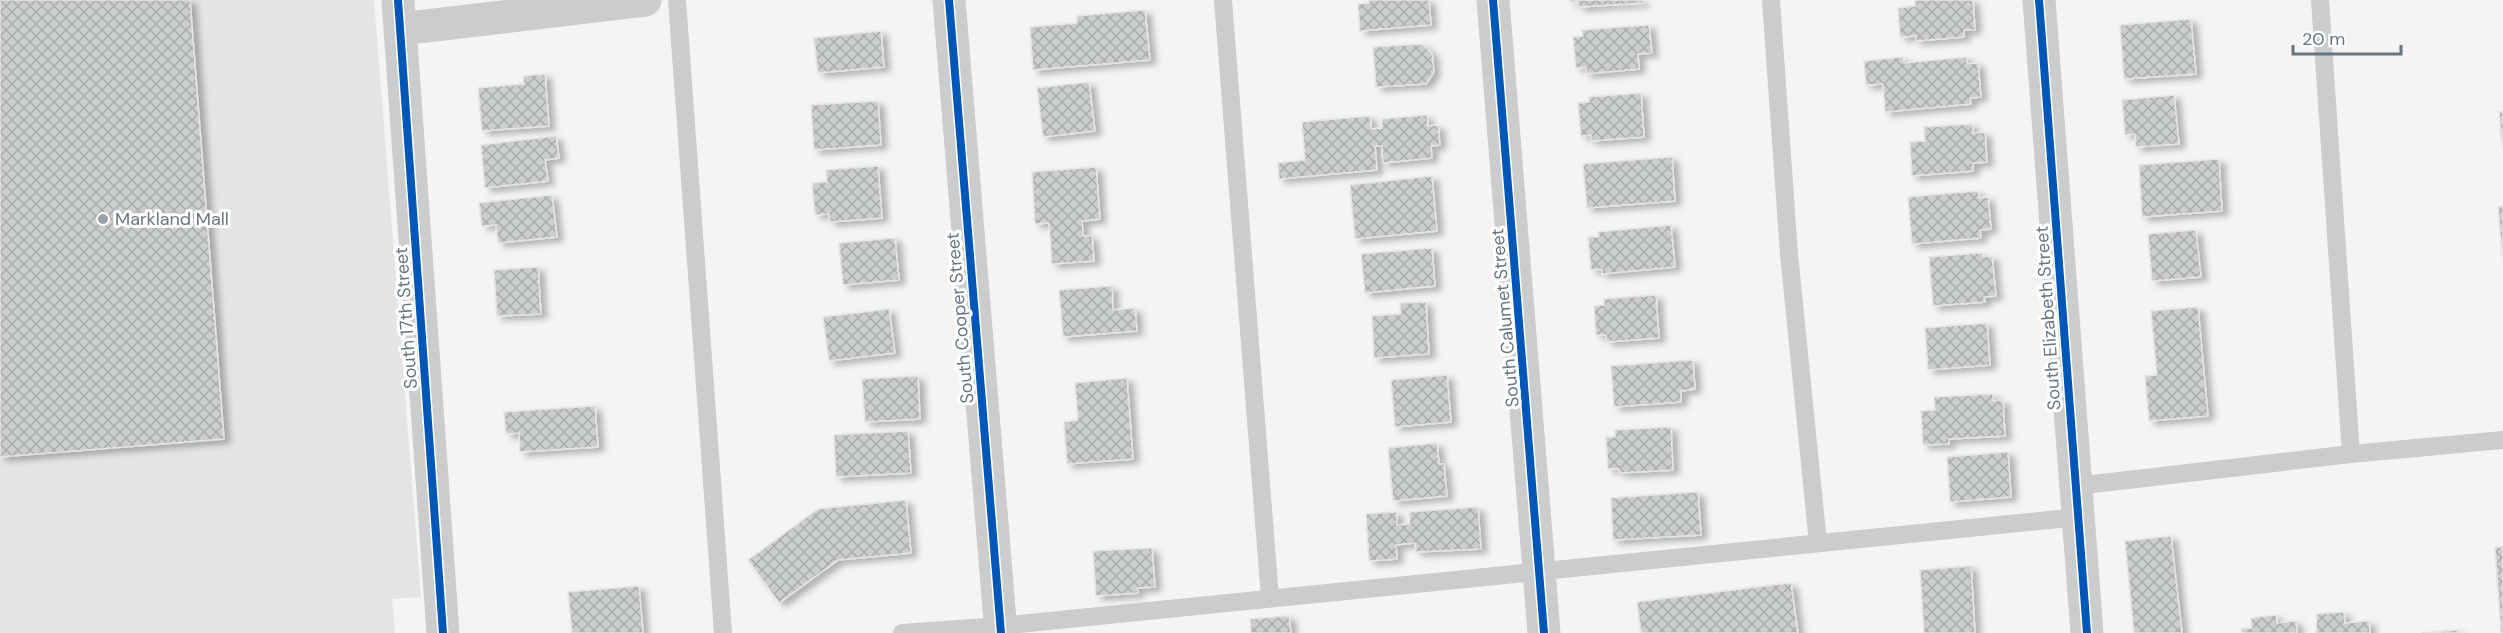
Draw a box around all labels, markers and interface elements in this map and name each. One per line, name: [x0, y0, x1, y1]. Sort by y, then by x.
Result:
scale bar: [2293, 18, 2401, 56]
text: 20 m: [2302, 27, 2345, 51]
place label: Markland Mall: [115, 207, 229, 231]
marker: Markland Mall: [96, 212, 110, 226]
street label: South Elizabeth Street: [2030, 225, 2066, 411]
street label: South Calumet Street: [1485, 228, 1525, 408]
street label: South Cooper Street: [941, 231, 979, 405]
street label: South 17th Street: [389, 246, 423, 390]

